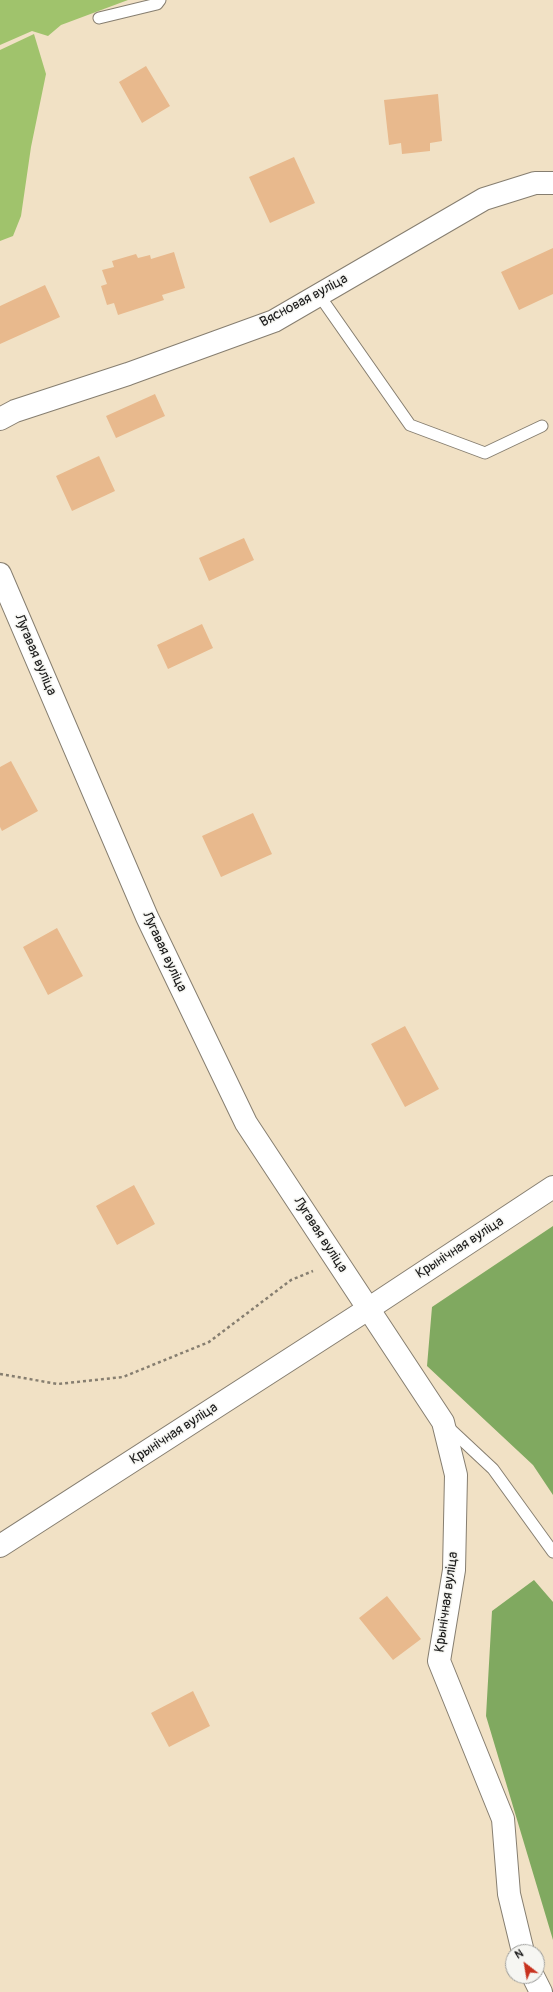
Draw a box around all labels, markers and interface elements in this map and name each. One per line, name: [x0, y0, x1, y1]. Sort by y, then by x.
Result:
street label: Вясновая вуліца: [257, 271, 351, 331]
street label: Лугавая вуліца: [10, 612, 60, 698]
street label: Лугавая вуліца: [138, 909, 190, 995]
street label: Лугавая вуліца: [289, 1194, 351, 1276]
street label: Крынічная вуліца: [413, 1213, 507, 1283]
street label: Крынічная вуліца: [127, 1399, 221, 1469]
street label: Крынічная вуліца: [432, 1551, 462, 1653]
north arrow: [505, 1944, 545, 1984]
text: N: [513, 1947, 526, 1962]

